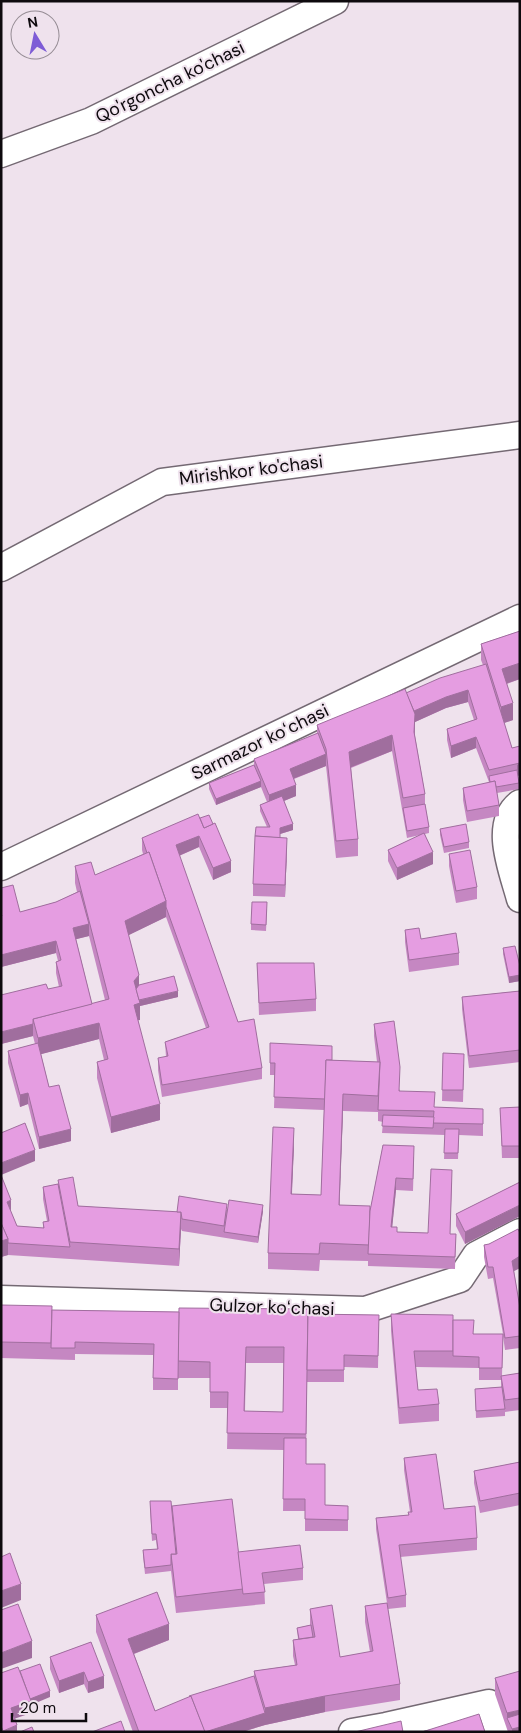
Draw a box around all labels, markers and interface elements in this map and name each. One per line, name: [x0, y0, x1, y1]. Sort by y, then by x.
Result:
north arrow: [10, 10, 60, 60]
text: N: [26, 12, 39, 32]
street label: Qo'rgoncha ko'chasi: [91, 35, 249, 129]
street label: Mirishkor ko'chasi: [178, 449, 324, 491]
street label: Sarmazor koʻchasi: [187, 698, 333, 786]
street label: Gulzor koʻchasi: [209, 1293, 335, 1321]
scale bar: [12, 1690, 86, 1722]
text: 20 m: [20, 1698, 56, 1718]

